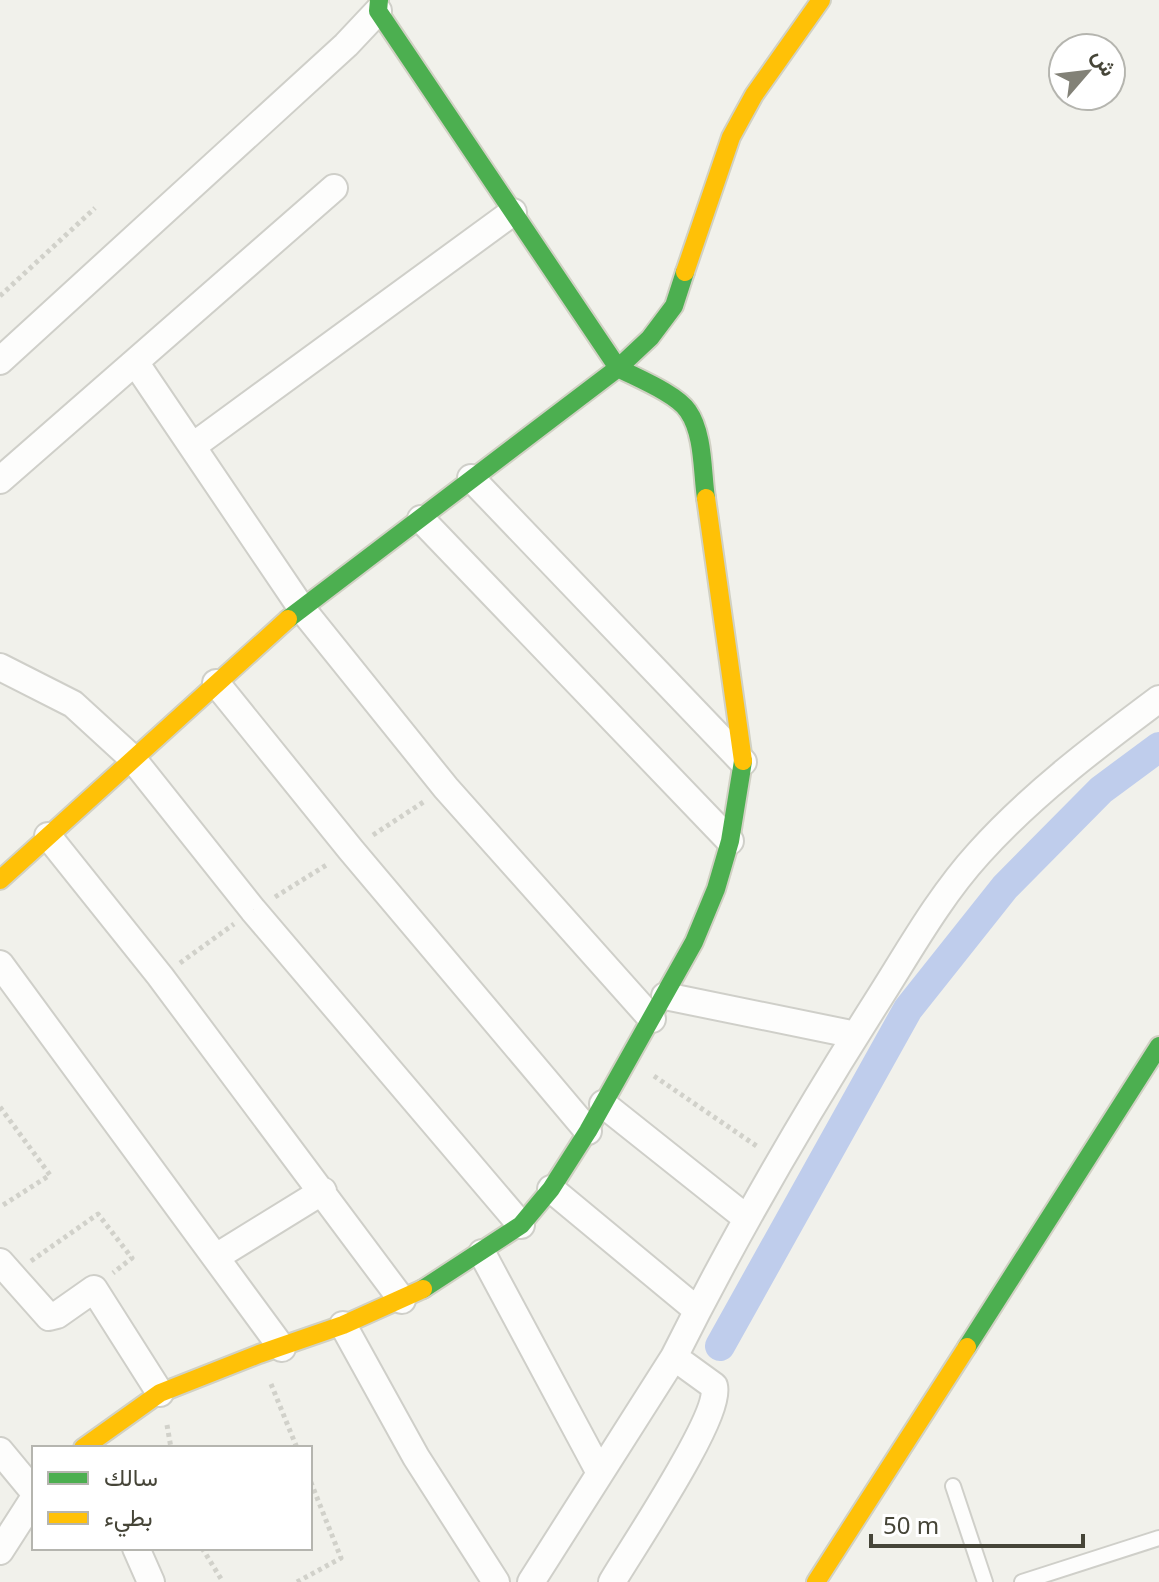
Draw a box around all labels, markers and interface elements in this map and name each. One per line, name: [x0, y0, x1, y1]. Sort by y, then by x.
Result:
north arrow: [1047, 32, 1127, 112]
text: ش: [1086, 43, 1125, 81]
legend: [32, 1446, 312, 1550]
text: سالك: [104, 1460, 158, 1493]
scale bar: [871, 1498, 1083, 1548]
text: بطيء: [104, 1500, 153, 1537]
text: 50 m: [883, 1508, 939, 1541]

